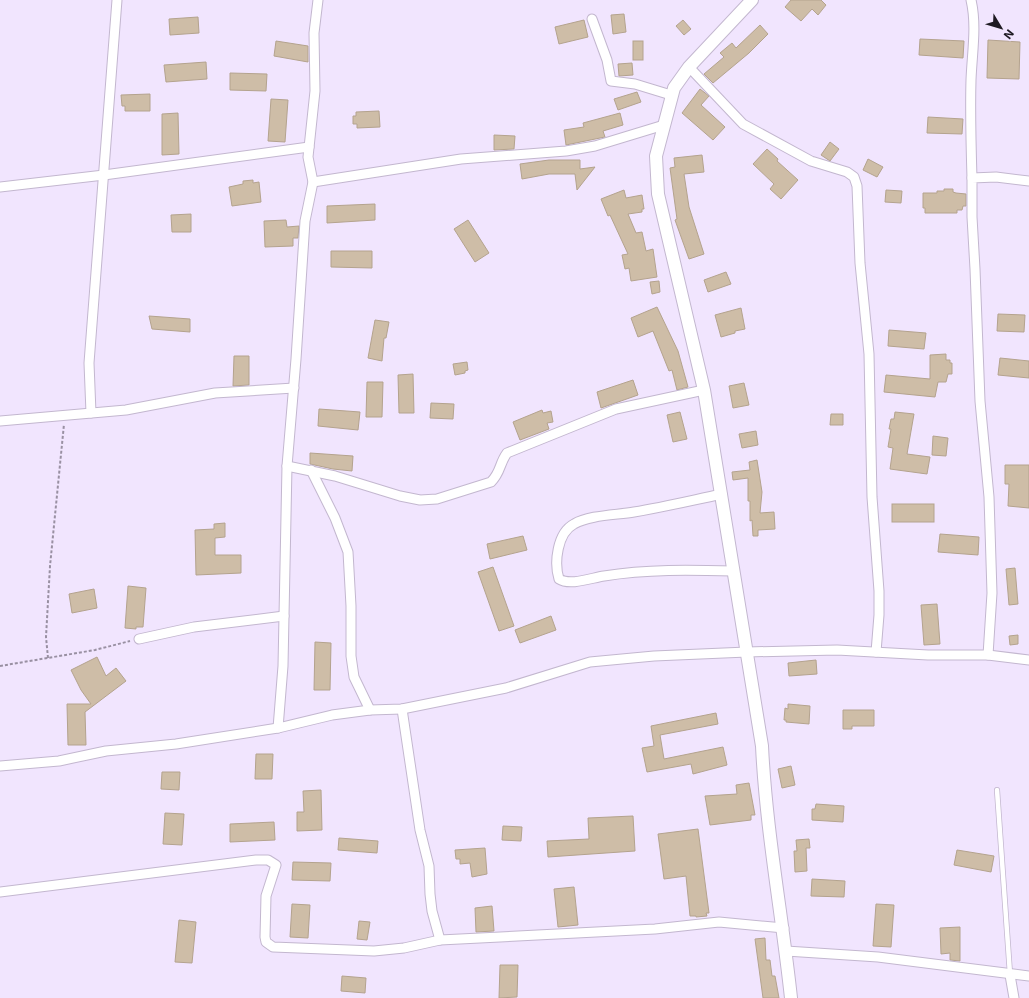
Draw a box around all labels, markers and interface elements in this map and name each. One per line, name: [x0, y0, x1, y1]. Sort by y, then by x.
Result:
north arrow: [981, 8, 1021, 48]
text: N: [1001, 27, 1017, 42]

